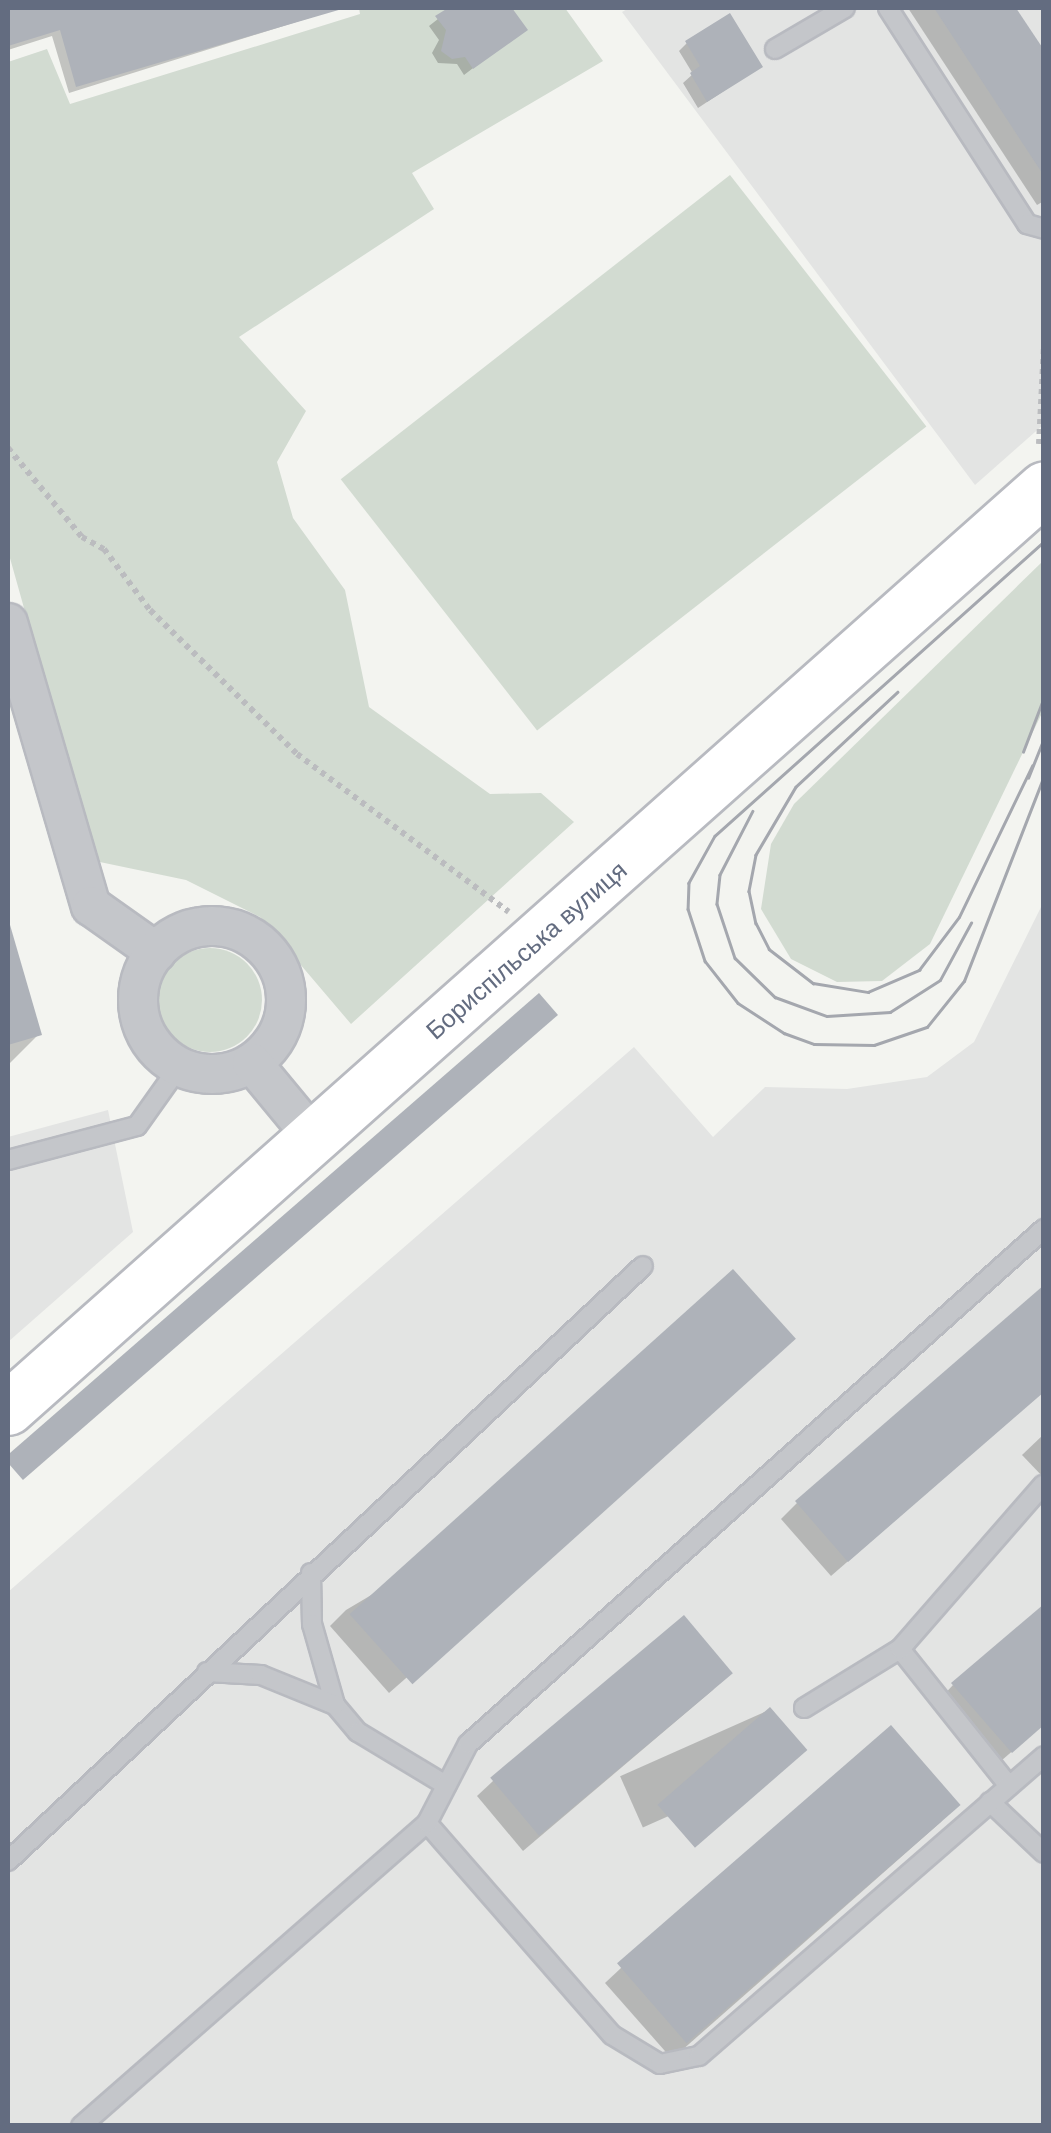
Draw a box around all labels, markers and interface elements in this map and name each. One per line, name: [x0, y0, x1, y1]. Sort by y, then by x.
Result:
street label: Бориспільська вулиця: [421, 856, 633, 1046]

